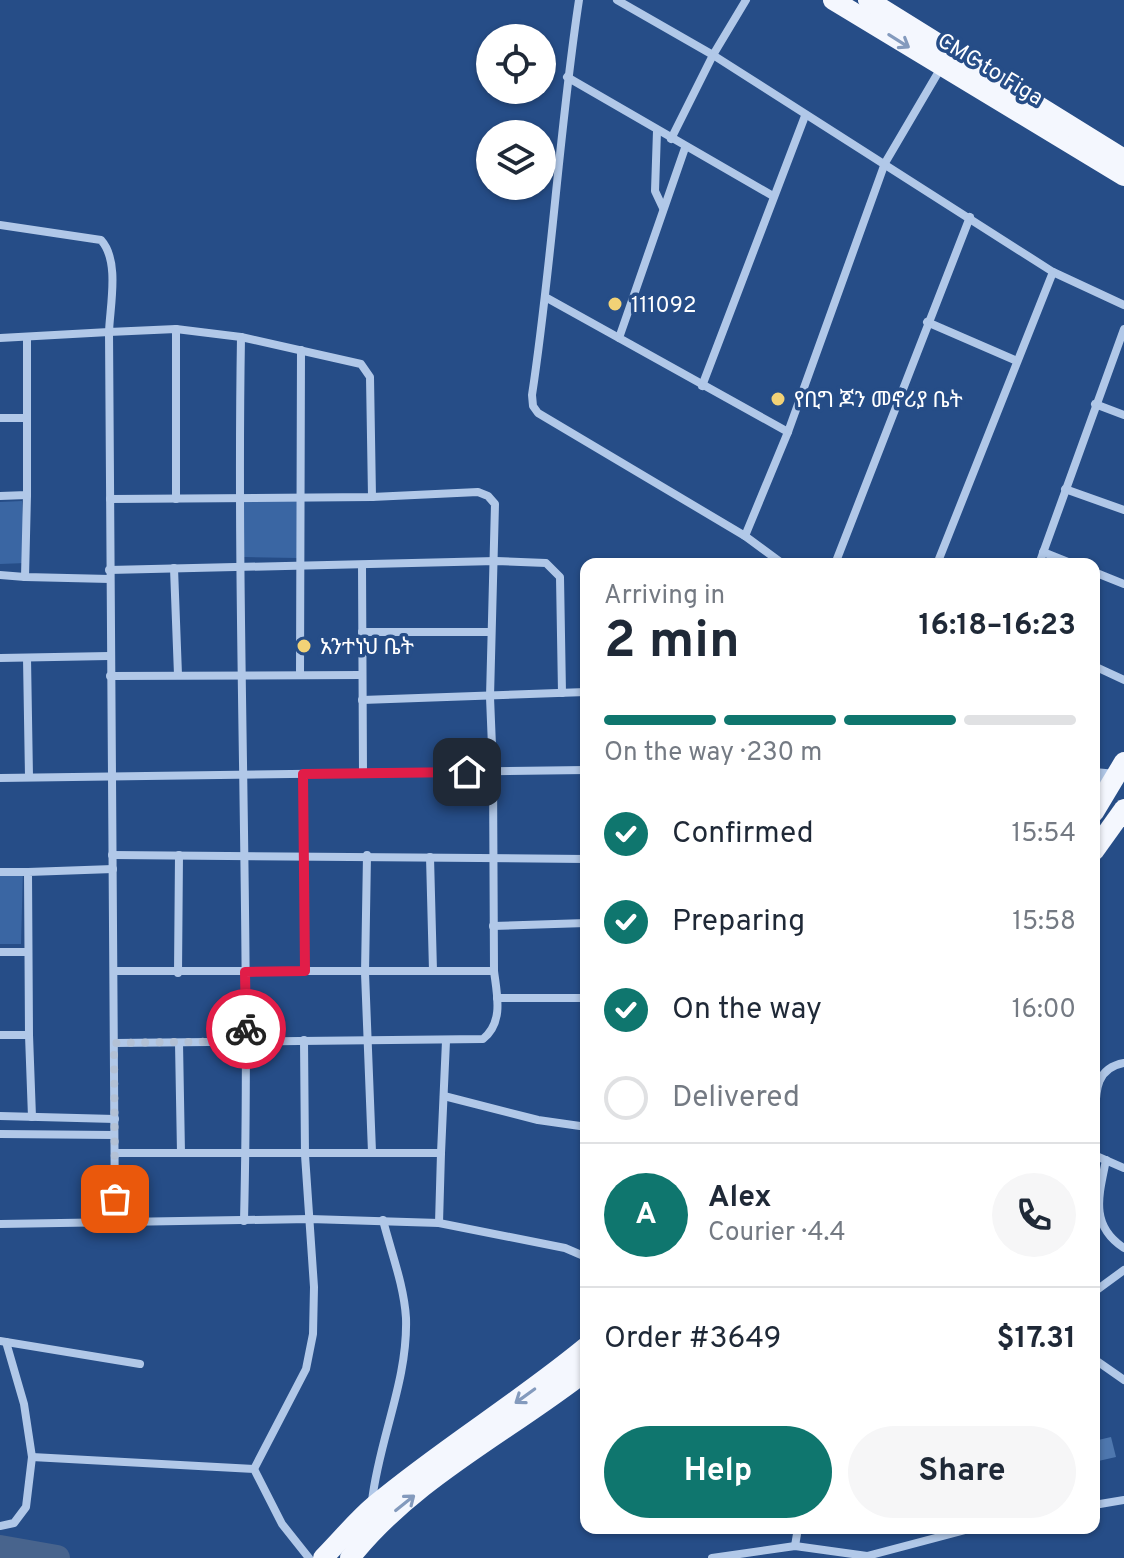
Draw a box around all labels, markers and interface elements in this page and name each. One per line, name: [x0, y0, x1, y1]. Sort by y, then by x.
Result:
map controls: [476, 24, 556, 200]
button: locate: [476, 24, 556, 104]
street label: CMC to Figa: [932, 28, 1048, 112]
one-way arrow: [887, 33, 910, 49]
button: layers: [476, 120, 556, 200]
place label: 111092: [631, 293, 696, 320]
marker: 111092: [606, 295, 624, 313]
place label: የቢግ ጆን መኖሪያ ቤት: [794, 388, 963, 415]
marker: የቢግ ጆን መኖሪያ ቤት: [769, 390, 787, 408]
text: Arriving in: [604, 580, 725, 613]
text: 16:18–16:23: [918, 608, 1076, 645]
text: 2 min: [604, 610, 740, 676]
place label: አንተነህ ቤት: [320, 635, 414, 662]
marker: አንተነህ ቤት: [295, 637, 313, 655]
text: On the way · 230 m: [604, 737, 822, 770]
pin: [433, 738, 501, 806]
icon: home: [445, 750, 489, 794]
icon: check: [604, 812, 648, 856]
text: Confirmed: [672, 816, 814, 853]
text: 15:54: [1011, 818, 1076, 851]
icon: check: [604, 900, 648, 944]
text: Preparing: [672, 904, 805, 941]
text: 15:58: [1012, 906, 1076, 939]
icon: check: [604, 988, 648, 1032]
courier: [206, 989, 286, 1069]
text: On the way: [672, 992, 822, 1029]
text: 16:00: [1012, 994, 1076, 1027]
icon: bike: [224, 1007, 268, 1051]
text: Delivered: [672, 1080, 800, 1117]
pin: [81, 1165, 149, 1233]
button: phone: [992, 1173, 1076, 1257]
icon: bag: [93, 1177, 137, 1221]
text: Alex: [708, 1180, 772, 1217]
text: A: [635, 1197, 657, 1234]
text: Courier · 4.4: [708, 1217, 846, 1250]
text: Order #3649: [604, 1321, 782, 1358]
text: $17.31: [996, 1321, 1076, 1358]
one-way arrow: [515, 1387, 536, 1404]
button: Help: [604, 1426, 832, 1518]
button: Share: [848, 1426, 1076, 1518]
one-way arrow: [394, 1494, 415, 1512]

